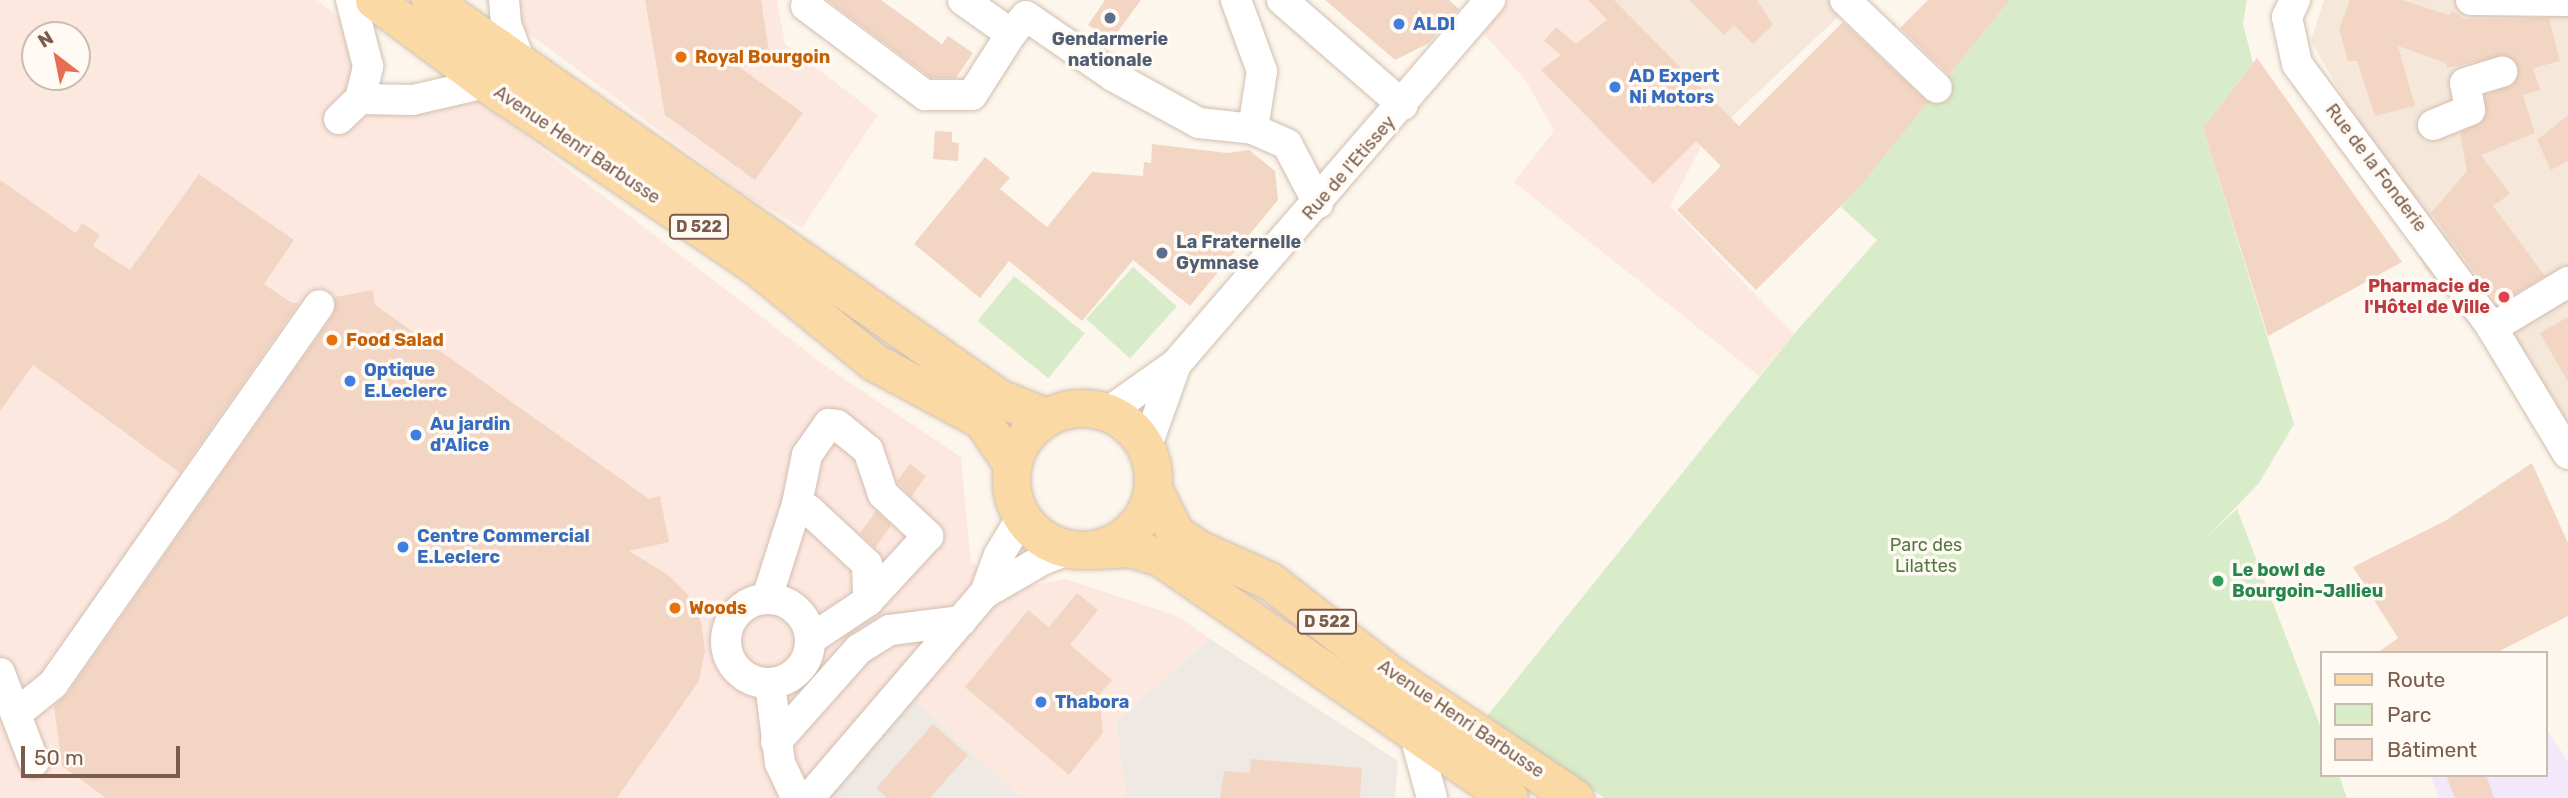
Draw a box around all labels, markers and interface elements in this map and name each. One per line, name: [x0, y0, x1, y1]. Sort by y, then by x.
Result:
marker: Gendarmerie nationale: [1102, 10, 1118, 26]
place label: ALDI: [1413, 13, 1455, 35]
marker: ALDI: [1391, 16, 1407, 32]
north arrow: [21, 21, 91, 91]
text: N: [34, 26, 58, 53]
place label: Gendarmerie nationale: [1052, 29, 1168, 72]
place label: Royal Bourgoin: [695, 46, 830, 68]
marker: Royal Bourgoin: [673, 49, 689, 65]
place label: AD Expert Ni Motors: [1629, 66, 1719, 108]
marker: AD Expert Ni Motors: [1607, 79, 1623, 95]
street label: Avenue Henri Barbusse: [490, 81, 664, 209]
street label: Rue de la Fonderie: [2321, 100, 2431, 236]
street label: Rue de l'Etissey: [1298, 112, 1400, 224]
road number: D 522: [668, 215, 730, 240]
place label: La Fraternelle Gymnase: [1176, 232, 1301, 274]
marker: La Fraternelle Gymnase: [1154, 245, 1170, 261]
place label: Pharmacie de l'Hôtel de Ville: [2364, 276, 2490, 318]
marker: Pharmacie de l'Hôtel de Ville: [2496, 289, 2512, 305]
place label: Food Salad: [346, 329, 444, 351]
marker: Food Salad: [324, 332, 340, 348]
place label: Optique E.Leclerc: [364, 360, 447, 402]
marker: Optique E.Leclerc: [342, 373, 358, 389]
place label: Au jardin d'Alice: [430, 414, 510, 457]
marker: Au jardin d'Alice: [408, 427, 424, 443]
place label: Centre Commercial E.Leclerc: [417, 526, 590, 568]
park label: Parc des Lilattes: [1890, 535, 1962, 578]
marker: Centre Commercial E.Leclerc: [395, 539, 411, 555]
place label: Le bowl de Bourgoin-Jallieu: [2232, 560, 2383, 602]
marker: Le bowl de Bourgoin-Jallieu: [2210, 573, 2226, 589]
place label: Woods: [689, 597, 747, 619]
marker: Woods: [667, 600, 683, 616]
road number: D 522: [1296, 610, 1358, 635]
legend: [2320, 651, 2547, 777]
street label: Avenue Henri Barbusse: [1374, 655, 1548, 783]
text: Route: [2387, 667, 2445, 692]
place label: Thabora: [1055, 691, 1129, 713]
marker: Thabora: [1033, 694, 1049, 710]
text: Parc: [2387, 702, 2431, 727]
scale bar: [24, 732, 184, 776]
text: Bâtiment: [2387, 737, 2477, 762]
text: 50 m: [34, 745, 84, 770]

